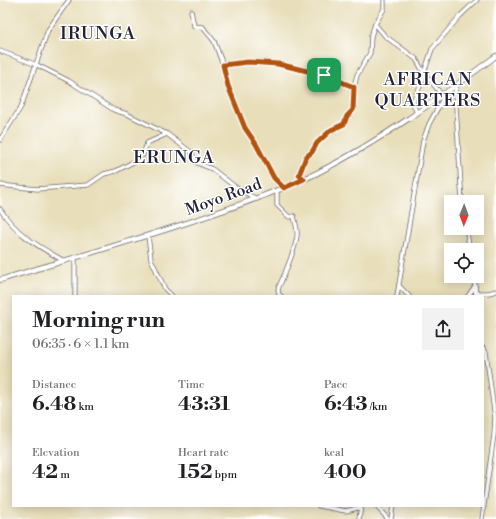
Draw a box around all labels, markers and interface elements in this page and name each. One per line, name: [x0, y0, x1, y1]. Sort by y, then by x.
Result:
district label: IRUNGA: [60, 22, 136, 45]
pin: [307, 58, 341, 92]
icon: arrive: [313, 64, 335, 86]
district label: AFRICAN QUARTERS: [375, 68, 481, 112]
district label: ERUNGA: [133, 146, 215, 169]
street label: Moyo Road: [182, 174, 264, 220]
north arrow: [444, 195, 484, 235]
map controls: [444, 195, 484, 283]
button: locate: [444, 243, 484, 283]
text: Morning run: [32, 307, 165, 334]
button: share: [422, 308, 464, 350]
text: 06:35 · 6 × 1.1 km: [32, 336, 129, 352]
text: Distance: [32, 378, 76, 392]
text: Time: [178, 378, 205, 392]
text: Pace: [324, 378, 348, 392]
text: 6.48: [32, 392, 76, 417]
text: 43:31: [178, 392, 230, 417]
text: 6:43: [324, 392, 368, 417]
text: km: [76, 400, 94, 414]
text: /km: [368, 400, 387, 414]
text: Elevation: [32, 446, 80, 460]
text: Heart rate: [178, 446, 229, 460]
text: kcal: [324, 446, 344, 460]
text: 42: [32, 460, 58, 485]
text: 152: [178, 460, 213, 485]
text: 400: [324, 460, 366, 485]
text: m: [58, 468, 70, 482]
text: bpm: [213, 468, 237, 482]

